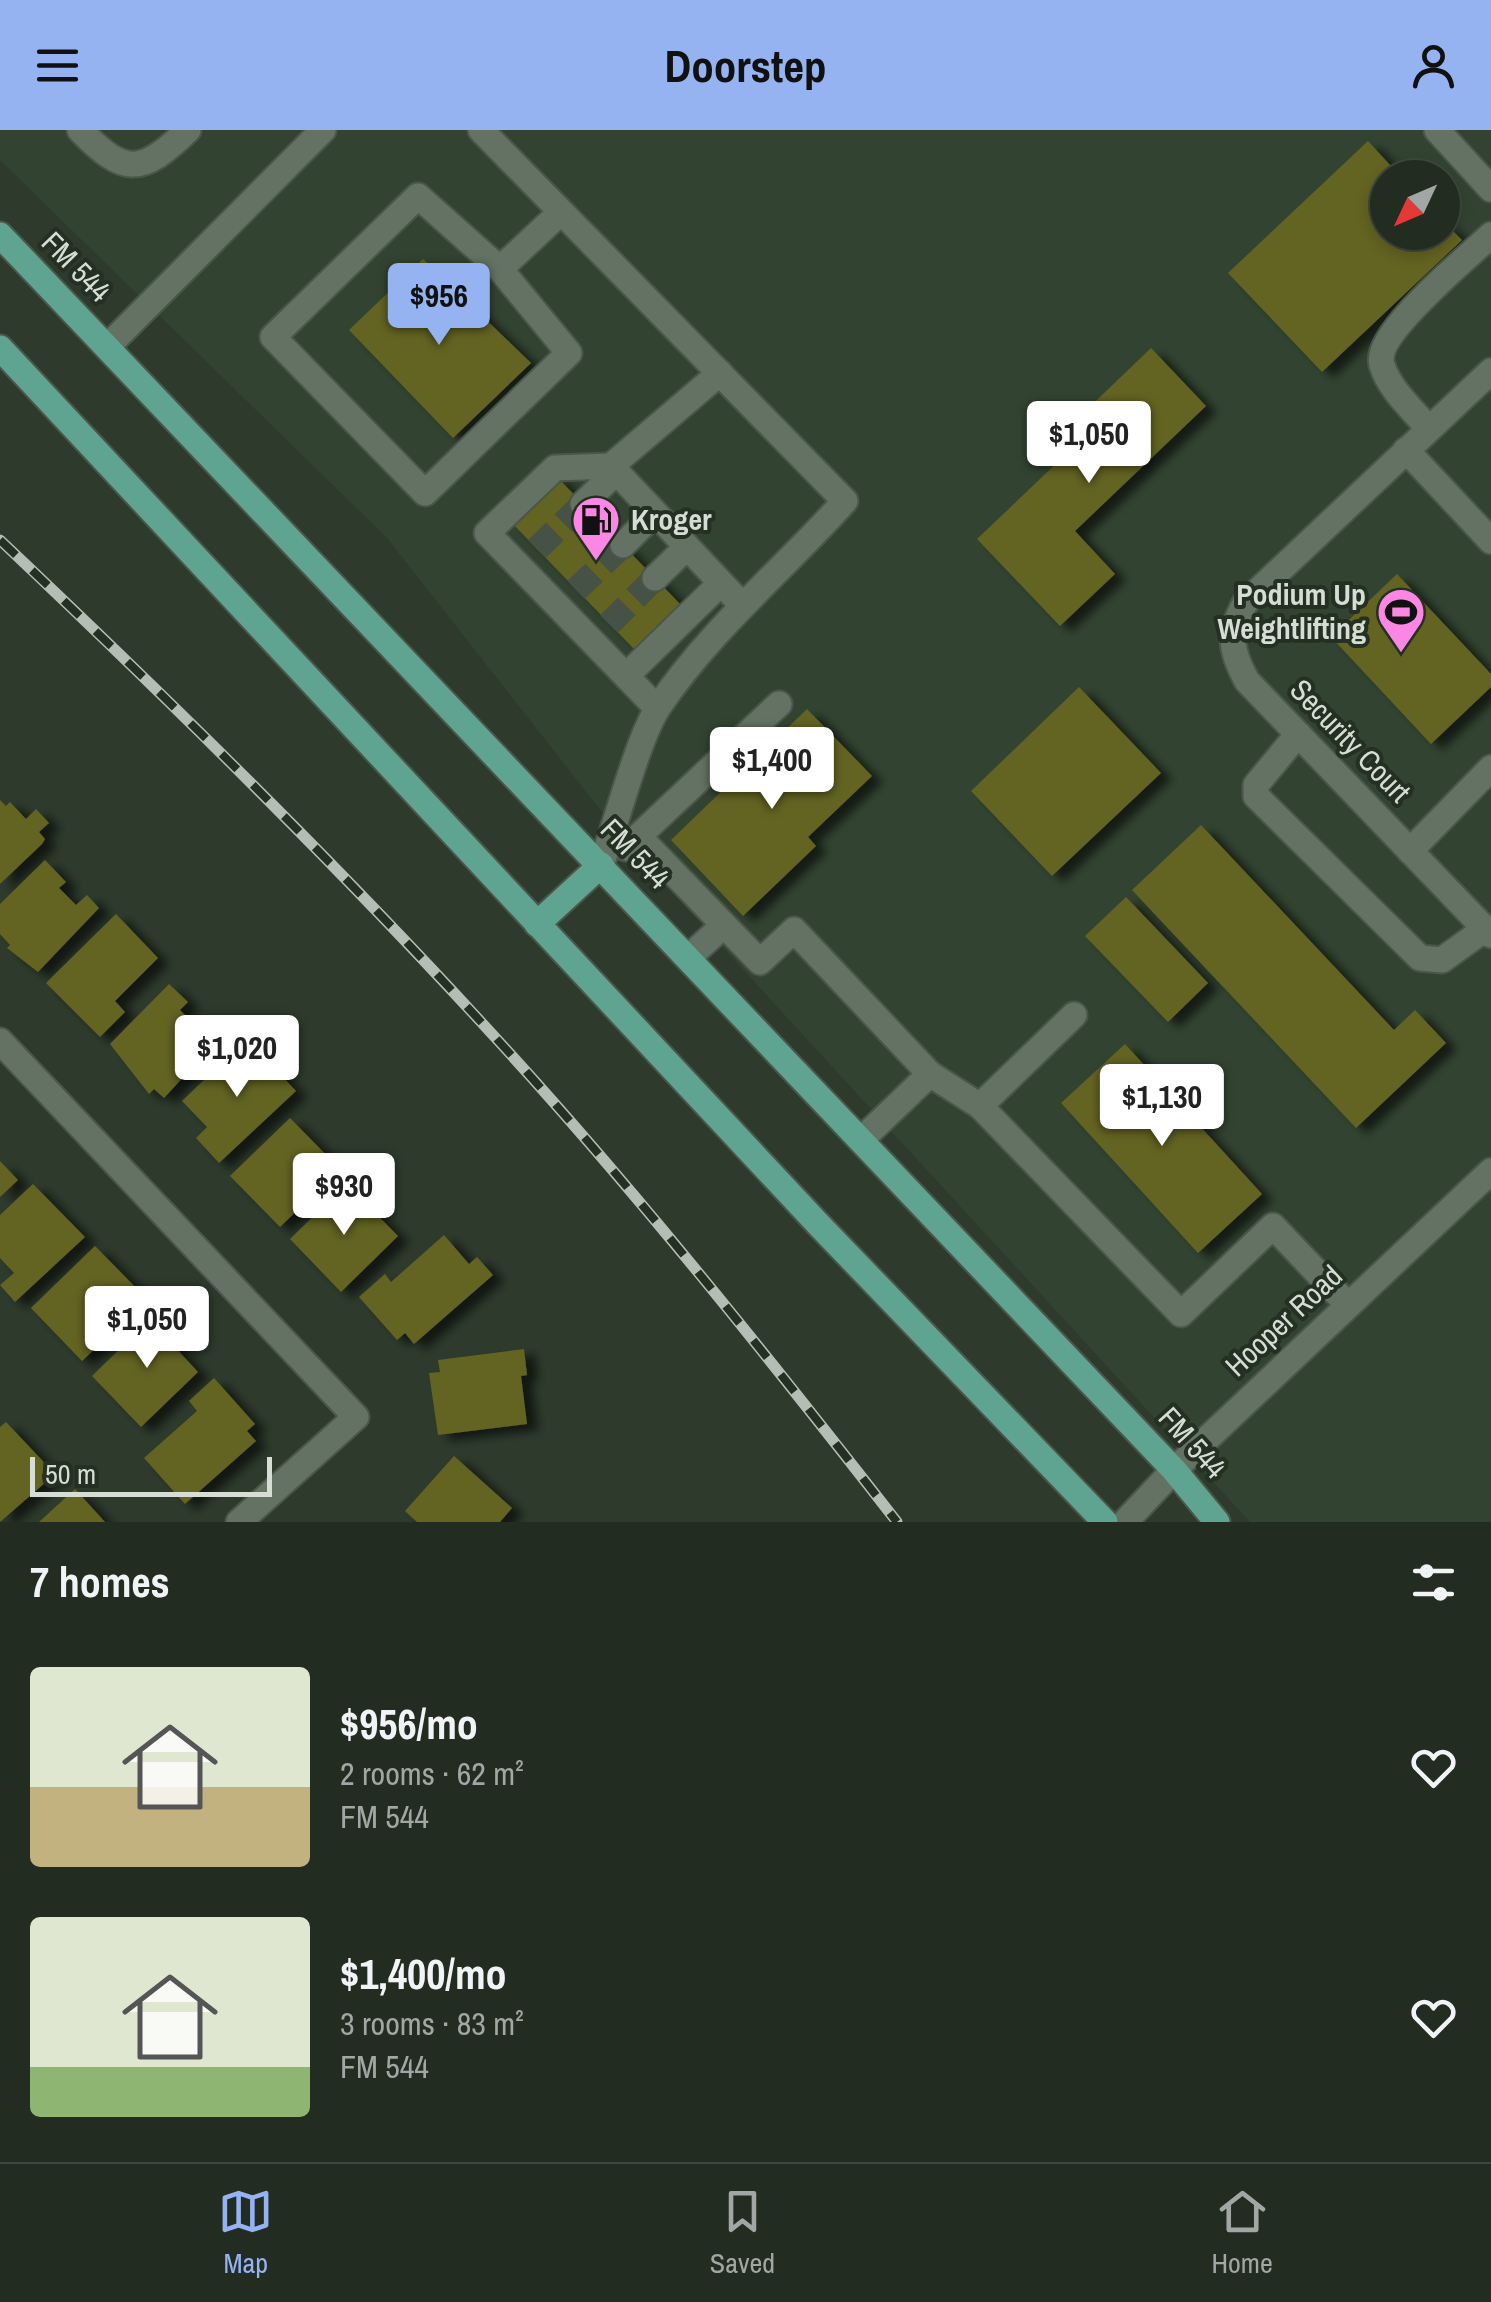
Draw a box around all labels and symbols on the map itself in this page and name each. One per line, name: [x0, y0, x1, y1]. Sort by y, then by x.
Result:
north arrow: [1370, 160, 1460, 250]
street label: FM 544: [33, 222, 120, 310]
pin: $956: [380, 263, 498, 348]
pin: $1,050: [1008, 401, 1170, 486]
fuel station icon: Kroger: [570, 494, 622, 562]
place label: Kroger: [631, 499, 712, 539]
place label: Podium Up Weightlifting: [1217, 574, 1366, 648]
sports icon: Podium Up Weightlifting: [1375, 586, 1427, 654]
street label: Security Court: [1282, 670, 1420, 811]
pin: $1,400: [691, 727, 853, 812]
street label: FM 544: [592, 809, 679, 897]
pin: $1,020: [156, 1015, 318, 1100]
pin: $1,130: [1081, 1064, 1243, 1149]
pin: $930: [285, 1153, 403, 1238]
street label: Hooper Road: [1216, 1256, 1350, 1385]
pin: $1,050: [66, 1286, 228, 1371]
street label: FM 544: [1150, 1398, 1236, 1487]
scale bar: [30, 1452, 272, 1496]

